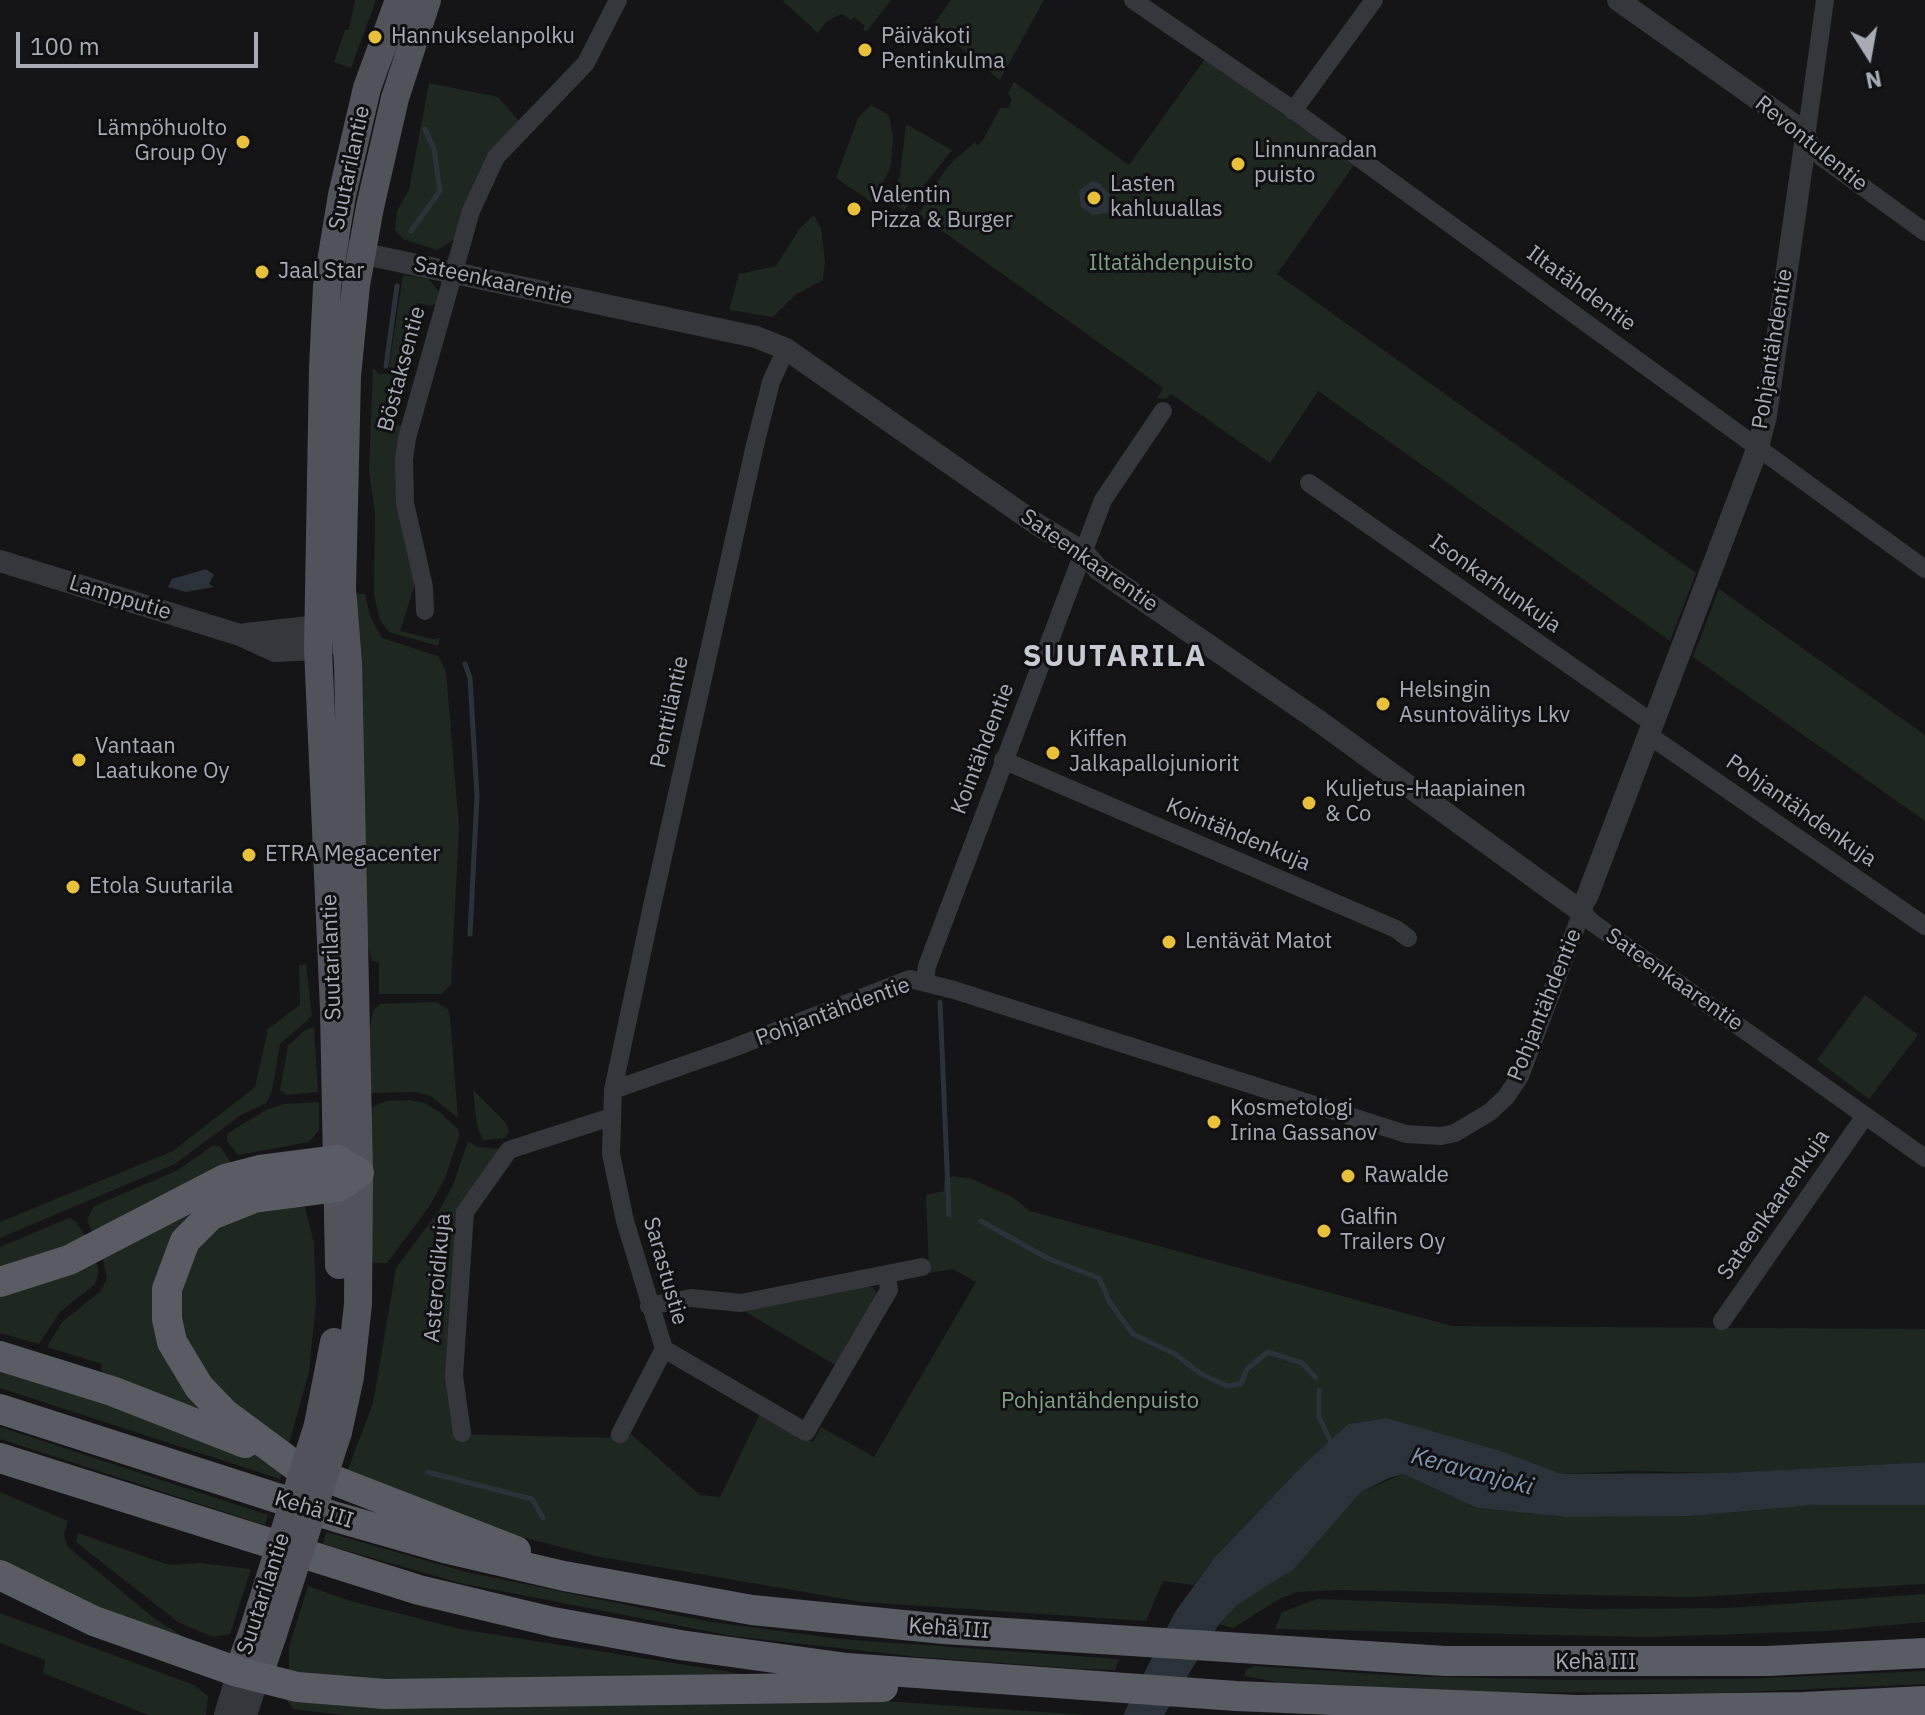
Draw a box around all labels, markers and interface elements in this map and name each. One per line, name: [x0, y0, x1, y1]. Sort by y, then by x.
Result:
scale bar: [20, 16, 262, 66]
north arrow: [1829, 16, 1909, 96]
place label: Hannukselanpolku: [391, 24, 575, 50]
place label: Päiväkoti Pentinkulma: [881, 24, 1005, 76]
marker: Hannukselanpolku: [366, 28, 384, 46]
text: 100 m: [30, 30, 100, 62]
marker: Päiväkoti Pentinkulma: [856, 41, 874, 59]
text: N: [1863, 64, 1884, 96]
street label: Revontulentie: [1749, 91, 1873, 197]
street label: Suutarilantie: [324, 103, 376, 233]
place label: Lämpöhuolto Group Oy: [97, 116, 227, 168]
marker: Lämpöhuolto Group Oy: [234, 133, 252, 151]
place label: Linnunradan puisto: [1254, 138, 1377, 190]
marker: Linnunradan puisto: [1229, 155, 1247, 173]
place label: Lasten kahluuallas: [1110, 172, 1223, 224]
place label: Valentin Pizza & Burger: [870, 183, 1013, 234]
marker: Lasten kahluuallas: [1085, 189, 1103, 207]
marker: Valentin Pizza & Burger: [845, 200, 863, 218]
street label: Iltatähdentie: [1521, 240, 1641, 338]
street label: Sateenkaarentie: [411, 251, 575, 311]
park label: Iltatähdenpuisto: [1089, 251, 1253, 277]
place label: Jaal Star: [278, 259, 364, 285]
marker: Jaal Star: [253, 263, 271, 281]
street label: Pohjantähdentie: [1747, 267, 1799, 431]
street label: Böstaksentie: [373, 303, 431, 435]
street label: Sateenkaarentie: [1015, 504, 1163, 618]
street label: Isonkarhunkuja: [1424, 529, 1566, 639]
street label: Lampputie: [66, 570, 174, 626]
district label: SUUTARILA: [1023, 639, 1207, 675]
street label: Penttiläntie: [645, 654, 695, 770]
place label: Helsingin Asuntovälitys Lkv: [1399, 678, 1570, 730]
street label: Kointähdentie: [946, 680, 1020, 818]
marker: Helsingin Asuntovälitys Lkv: [1374, 695, 1392, 713]
place label: Kiffen Jalkapallojuniorit: [1069, 727, 1239, 778]
place label: Vantaan Laatukone Oy: [95, 734, 230, 786]
marker: Kiffen Jalkapallojuniorit: [1044, 744, 1062, 762]
street label: Pohjantähdenkuja: [1721, 749, 1881, 873]
marker: Vantaan Laatukone Oy: [70, 751, 88, 769]
place label: Kuljetus-Haapiainen & Co: [1325, 777, 1526, 828]
street label: Kointähdenkuja: [1162, 793, 1314, 877]
marker: Kuljetus-Haapiainen & Co: [1300, 794, 1318, 812]
place label: ETRA Megacenter: [265, 842, 440, 868]
marker: ETRA Megacenter: [240, 846, 258, 864]
place label: Etola Suutarila: [89, 874, 233, 900]
marker: Etola Suutarila: [64, 878, 82, 896]
street label: Suutarilantie: [317, 893, 347, 1021]
street label: Sateenkaarentie: [1600, 923, 1748, 1037]
street label: Pohjantähdentie: [1502, 925, 1588, 1085]
place label: Lentävät Matot: [1185, 929, 1332, 955]
marker: Lentävät Matot: [1160, 933, 1178, 951]
street label: Pohjantähdentie: [752, 972, 914, 1052]
place label: Kosmetologi Irina Gassanov: [1230, 1096, 1377, 1148]
marker: Kosmetologi Irina Gassanov: [1205, 1113, 1223, 1131]
street label: Sateenkaarenkuja: [1712, 1125, 1836, 1285]
place label: Rawalde: [1364, 1163, 1449, 1189]
marker: Rawalde: [1339, 1167, 1357, 1185]
place label: Galfin Trailers Oy: [1340, 1205, 1445, 1256]
street label: Asteroidikuja: [419, 1212, 457, 1344]
street label: Sarastustie: [637, 1214, 693, 1328]
marker: Galfin Trailers Oy: [1315, 1222, 1333, 1240]
park label: Pohjantähdenpuisto: [1001, 1389, 1199, 1415]
water label: Keravanjoki: [1408, 1442, 1536, 1502]
street label: Kehä III: [271, 1485, 357, 1535]
street label: Suutarilantie: [232, 1530, 296, 1658]
street label: Kehä III: [908, 1613, 990, 1645]
street label: Kehä III: [1555, 1650, 1637, 1676]

